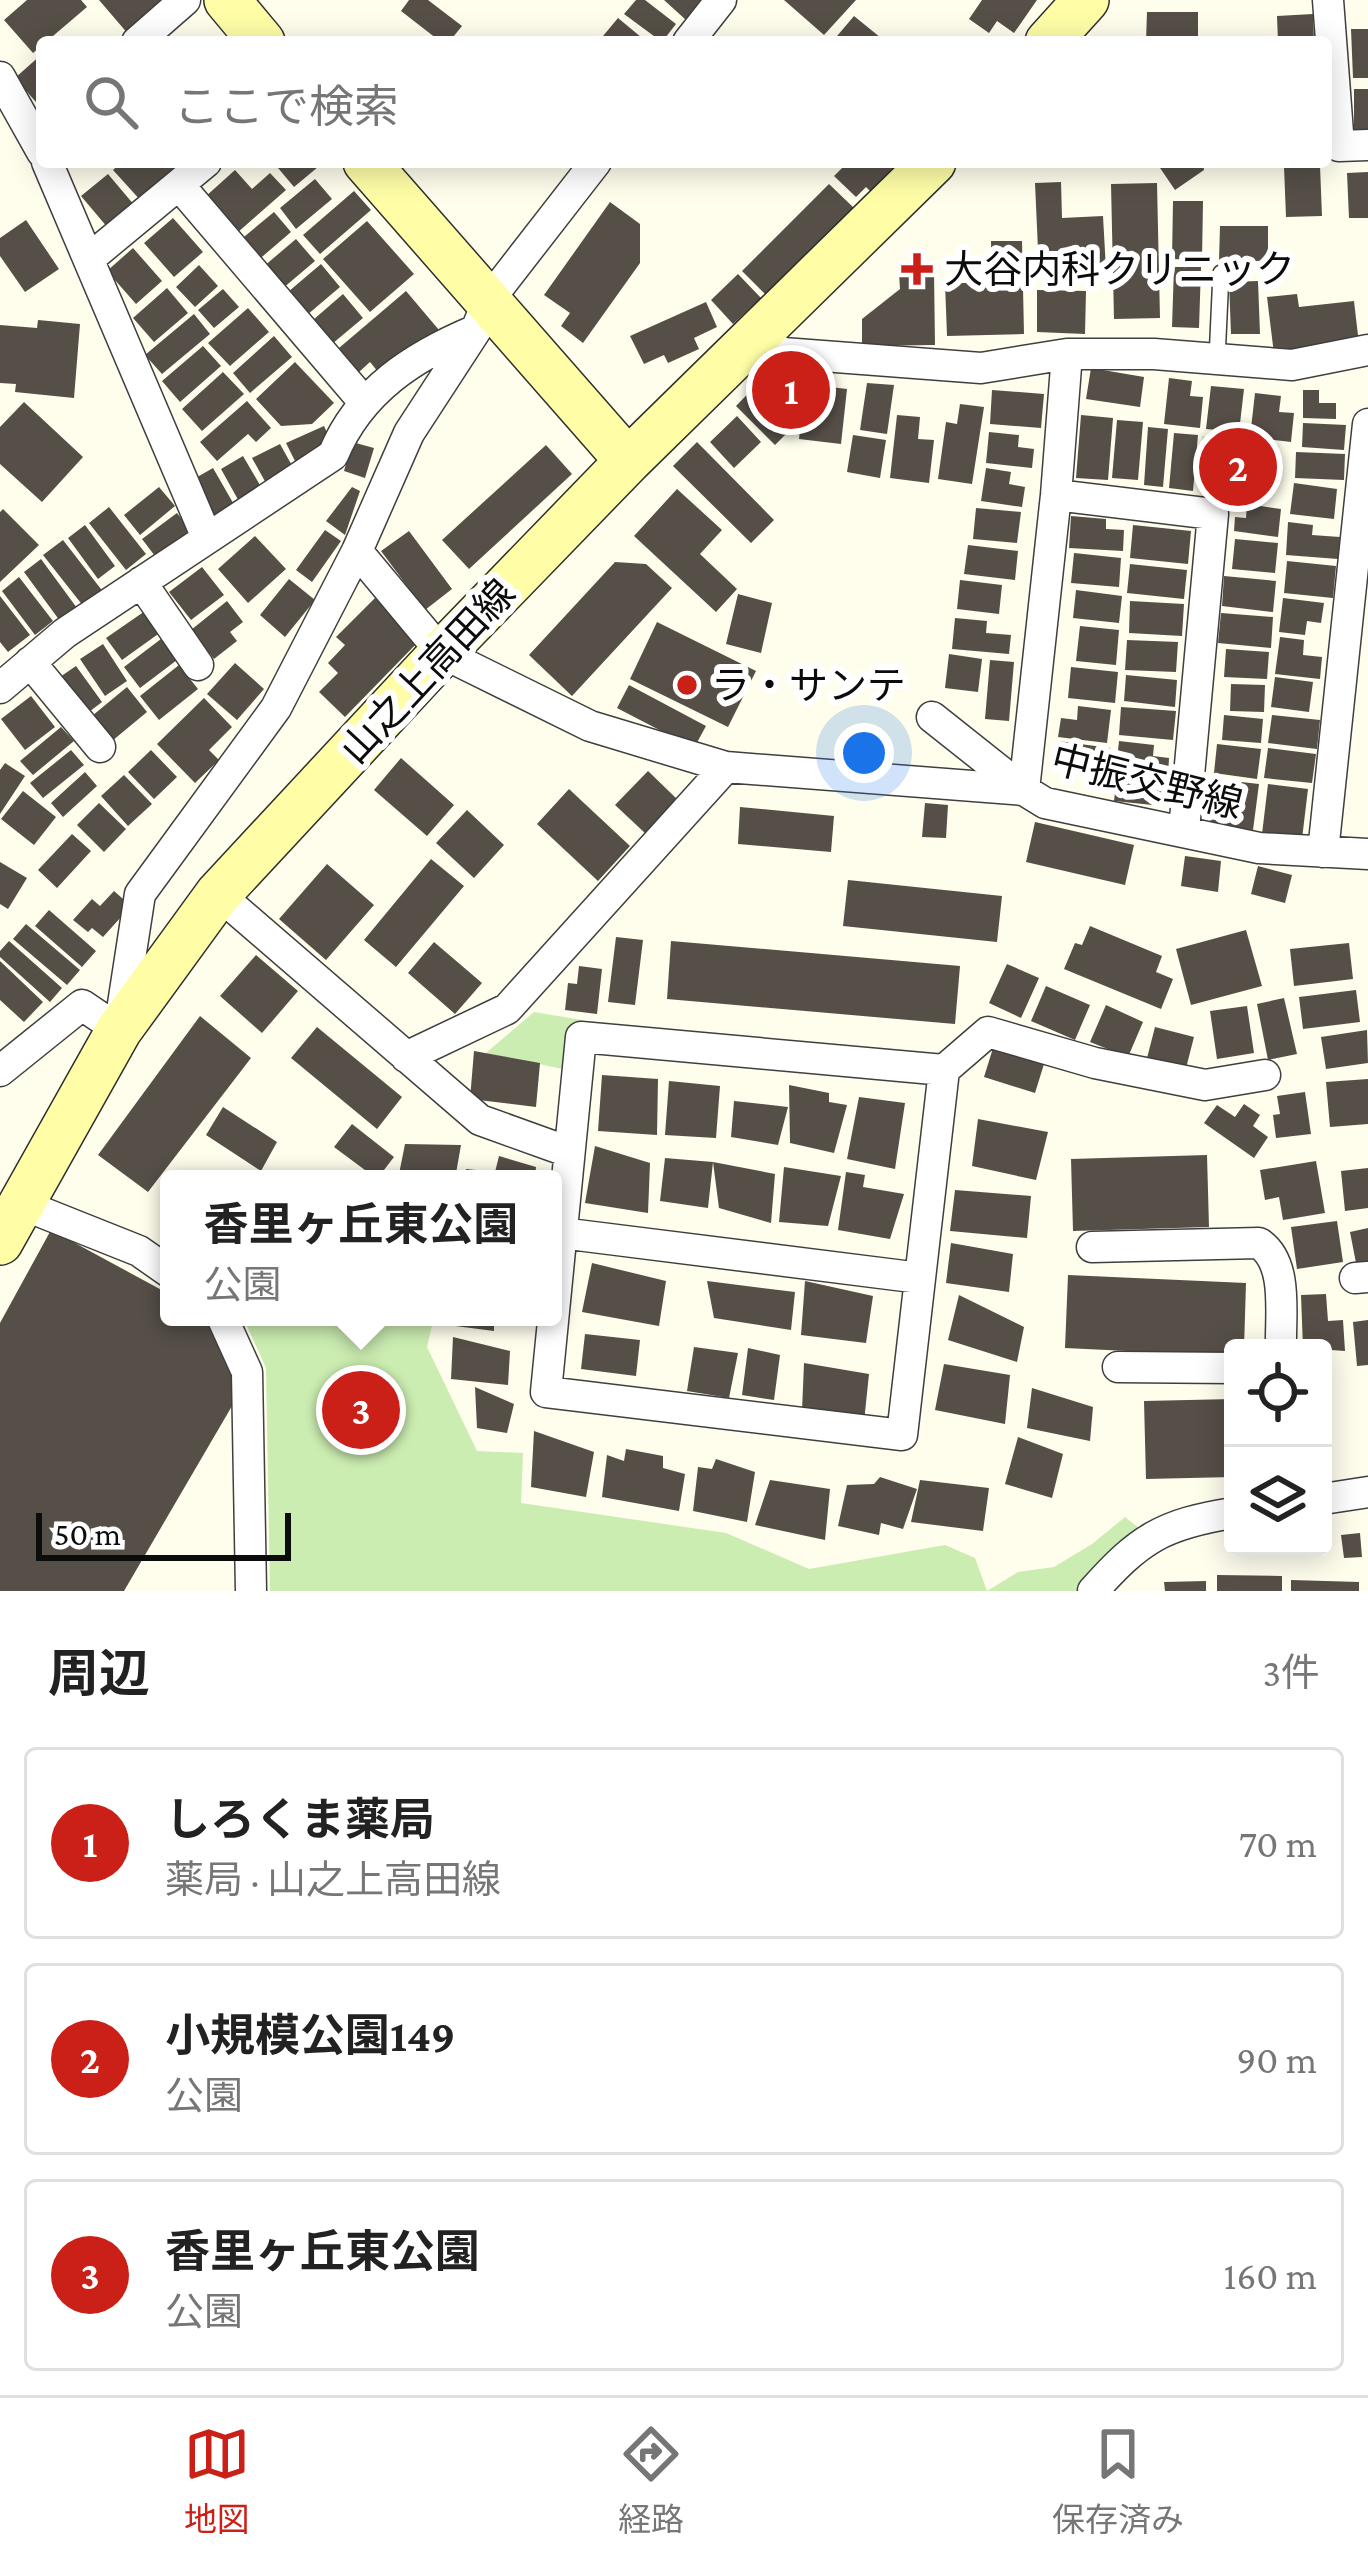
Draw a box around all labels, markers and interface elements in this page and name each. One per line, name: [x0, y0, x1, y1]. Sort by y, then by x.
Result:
search box: [36, 36, 1332, 168]
icon: search: [78, 69, 144, 135]
text: ここで検索: [174, 82, 399, 132]
place label: 大谷内科クリニック: [944, 248, 1295, 291]
marker: 大谷内科クリニック: [901, 253, 933, 285]
pin: 1: [752, 345, 830, 435]
pin: 2: [1199, 422, 1277, 512]
street label: 山之上高田線: [332, 571, 523, 772]
place label: ラ・サンテ: [711, 664, 906, 707]
marker: ラ・サンテ: [674, 672, 700, 698]
your location: [834, 723, 894, 783]
street label: 中振交野線: [1047, 737, 1247, 826]
popup: [160, 1170, 562, 1326]
text: 香里ヶ丘東公園: [203, 1200, 519, 1250]
text: 公園: [203, 1263, 282, 1306]
map controls: [1224, 1339, 1332, 1555]
button: locate: [1224, 1339, 1332, 1447]
pin: 3: [322, 1365, 400, 1455]
button: layers: [1224, 1447, 1332, 1555]
scale bar: [36, 1507, 291, 1560]
text: 50 m: [54, 1515, 121, 1552]
text: 周辺: [48, 1645, 150, 1702]
text: 3件: [1262, 1651, 1320, 1694]
text: しろくま薬局: [165, 1795, 435, 1845]
text: 1: [83, 1822, 97, 1865]
text: 70 m: [1239, 1822, 1317, 1865]
text: 薬局 · 山之上高田線: [165, 1858, 501, 1901]
text: 小規模公園149: [165, 2011, 455, 2061]
text: 2: [80, 2038, 100, 2081]
text: 90 m: [1236, 2038, 1317, 2081]
text: 公園: [165, 2074, 243, 2117]
text: 香里ヶ丘東公園: [165, 2227, 480, 2277]
text: 3: [80, 2254, 100, 2297]
text: 160 m: [1224, 2254, 1317, 2297]
text: 公園: [165, 2290, 243, 2333]
tab: 地図: [184, 2421, 250, 2541]
tab: 経路: [618, 2421, 684, 2541]
tab: 保存済み: [1052, 2421, 1184, 2541]

